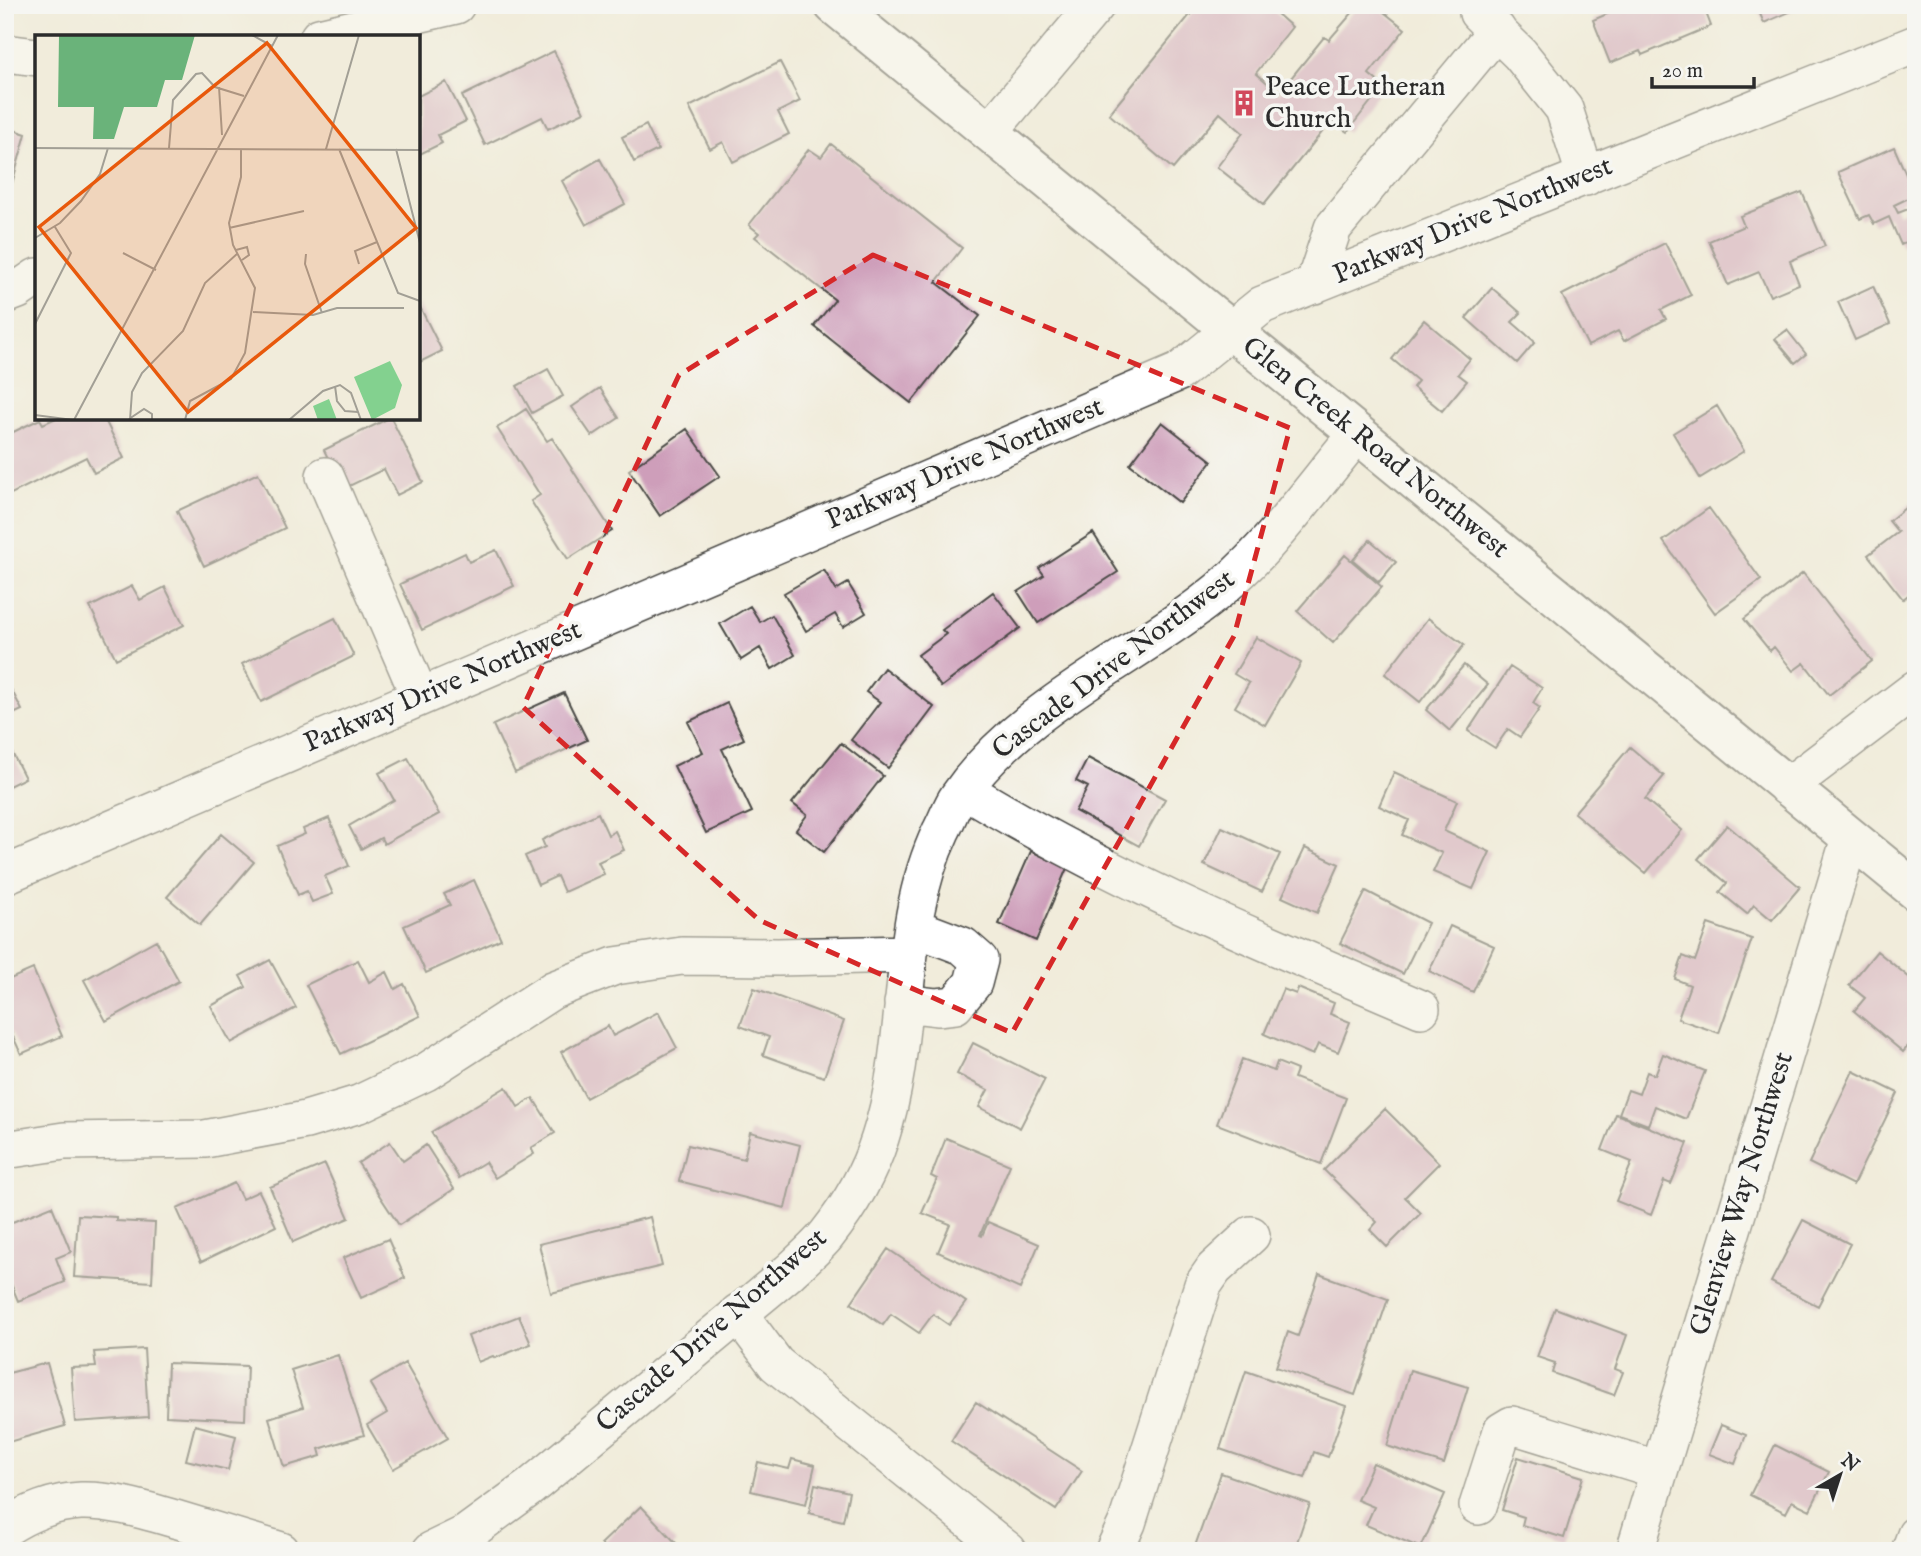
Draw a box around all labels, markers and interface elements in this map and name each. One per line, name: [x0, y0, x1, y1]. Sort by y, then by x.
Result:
inset map: [35, 35, 420, 420]
scale bar: [1652, 46, 1753, 90]
text: 20 m: [1662, 58, 1703, 85]
place label: Peace Lutheran Church: [1265, 70, 1446, 137]
building icon: Peace Lutheran Church: [1229, 88, 1259, 118]
street label: Parkway Drive Northwest: [1328, 149, 1618, 293]
street label: Glen Creek Road Northwest: [1234, 329, 1516, 567]
street label: Parkway Drive Northwest: [821, 390, 1109, 538]
street label: Cascade Drive Northwest: [986, 562, 1243, 768]
street label: Parkway Drive Northwest: [299, 613, 587, 761]
street label: Glenview Way Northwest: [1682, 1048, 1802, 1340]
street label: Cascade Drive Northwest: [589, 1221, 835, 1441]
north arrow: [1806, 1440, 1876, 1510]
text: N: [1835, 1448, 1864, 1478]

